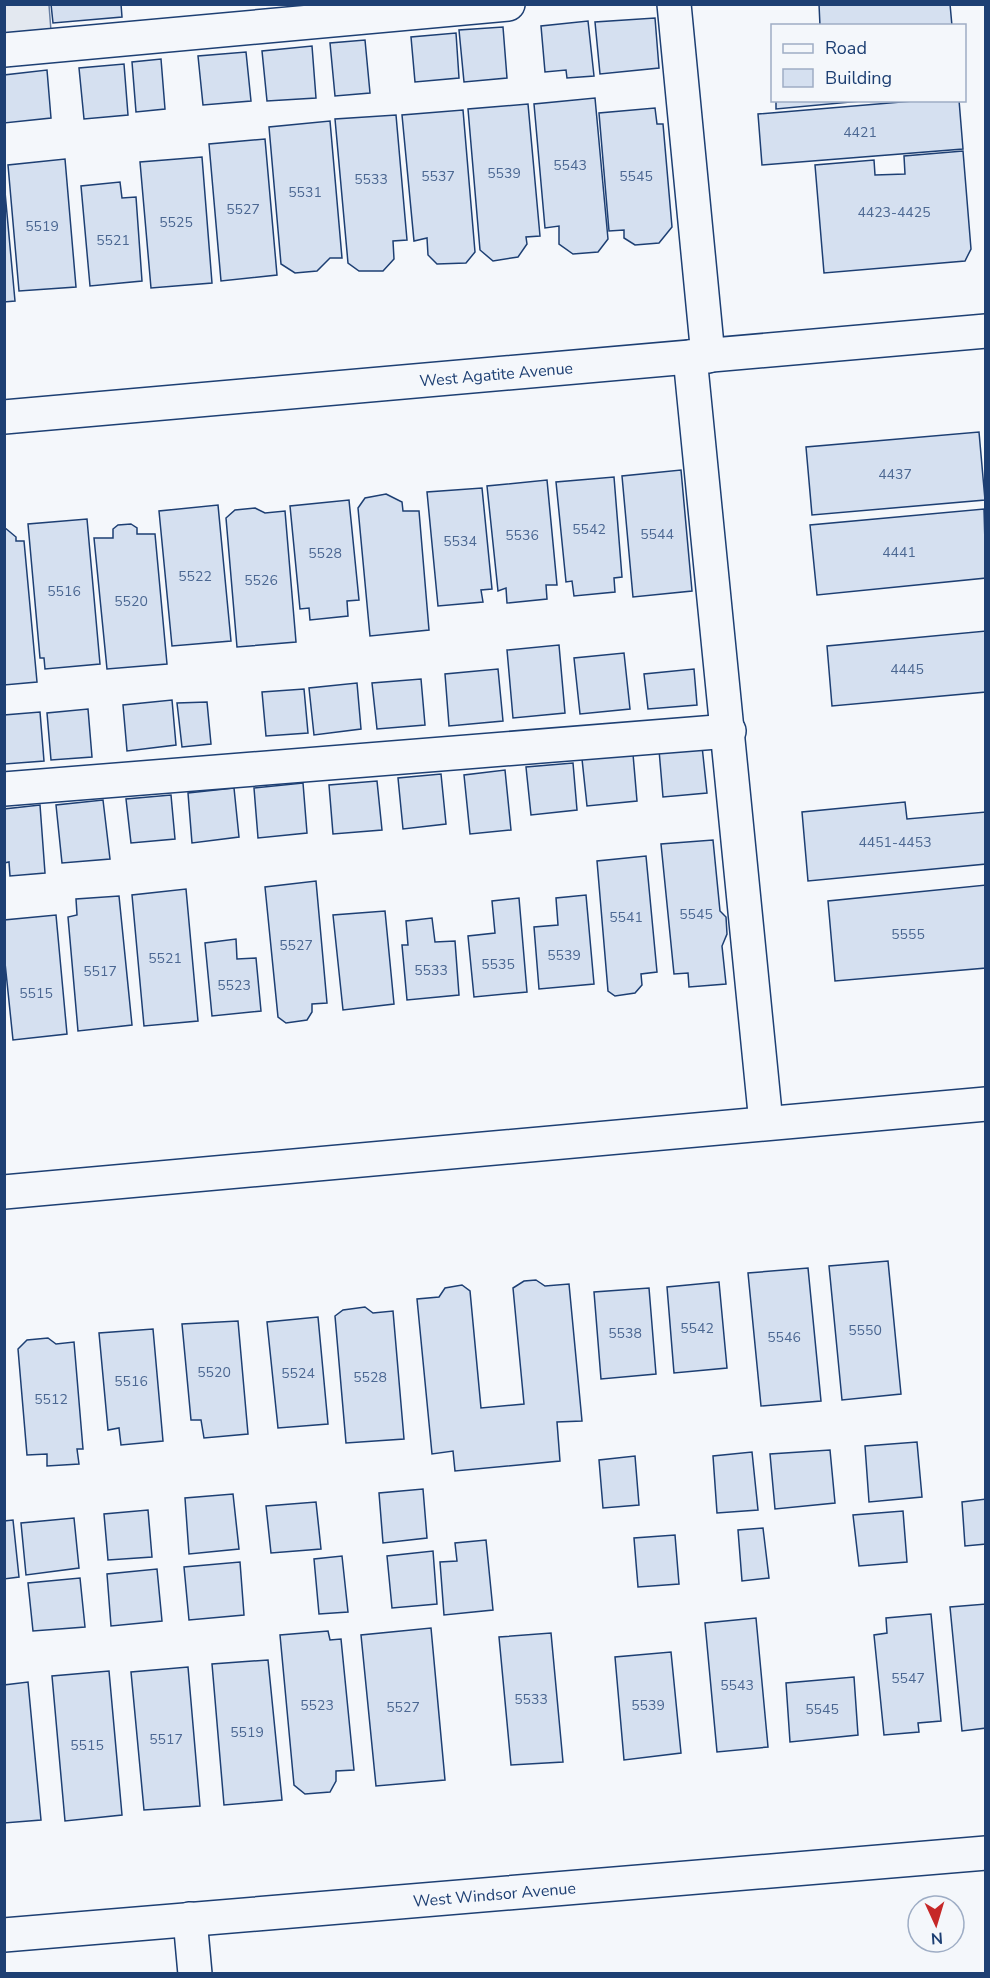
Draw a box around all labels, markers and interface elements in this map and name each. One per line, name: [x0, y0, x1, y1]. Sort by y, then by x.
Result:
legend: [771, 24, 966, 102]
text: Road: [825, 36, 867, 60]
text: Building: [825, 66, 892, 90]
house number: 4421: [843, 123, 877, 142]
house number: 5543: [553, 156, 587, 175]
house number: 5539: [487, 164, 521, 183]
house number: 5537: [421, 167, 455, 186]
house number: 5545: [619, 167, 653, 186]
house number: 5533: [354, 170, 388, 189]
house number: 5531: [288, 183, 322, 202]
house number: 5527: [226, 200, 260, 219]
house number: 4423-4425: [857, 203, 931, 222]
house number: 5525: [159, 213, 193, 232]
house number: 5519: [25, 217, 59, 236]
house number: 5521: [96, 231, 130, 250]
street label: West Agatite Avenue: [419, 357, 574, 393]
house number: 4437: [878, 465, 912, 484]
house number: 5542: [572, 520, 606, 539]
house number: 5544: [640, 525, 674, 544]
house number: 5536: [505, 526, 539, 545]
house number: 5534: [443, 532, 477, 551]
house number: 4441: [882, 543, 916, 562]
house number: 5528: [308, 544, 342, 563]
house number: 5522: [178, 567, 212, 586]
house number: 5526: [244, 571, 278, 590]
house number: 5516: [47, 582, 81, 601]
house number: 5520: [114, 592, 148, 611]
house number: 4445: [890, 660, 924, 679]
house number: 4451-4453: [858, 833, 932, 852]
house number: 5545: [679, 905, 713, 924]
house number: 5541: [609, 908, 643, 927]
house number: 5555: [891, 925, 925, 944]
house number: 5527: [279, 936, 313, 955]
house number: 5539: [547, 946, 581, 965]
house number: 5521: [148, 949, 182, 968]
house number: 5535: [481, 955, 515, 974]
house number: 5533: [414, 961, 448, 980]
house number: 5517: [83, 962, 117, 981]
house number: 5523: [217, 976, 251, 995]
house number: 5515: [19, 984, 53, 1003]
house number: 5542: [680, 1319, 714, 1338]
house number: 5550: [848, 1321, 882, 1340]
house number: 5538: [608, 1324, 642, 1343]
house number: 5546: [767, 1328, 801, 1347]
house number: 5520: [197, 1363, 231, 1382]
house number: 5524: [281, 1364, 315, 1383]
house number: 5528: [353, 1368, 387, 1387]
house number: 5516: [114, 1372, 148, 1391]
house number: 5512: [34, 1390, 68, 1409]
house number: 5547: [891, 1669, 925, 1688]
house number: 5543: [720, 1676, 754, 1695]
house number: 5533: [514, 1690, 548, 1709]
house number: 5523: [300, 1696, 334, 1715]
house number: 5539: [631, 1696, 665, 1715]
house number: 5527: [386, 1698, 420, 1717]
house number: 5545: [805, 1700, 839, 1719]
house number: 5519: [230, 1723, 264, 1742]
house number: 5517: [149, 1730, 183, 1749]
house number: 5515: [70, 1736, 104, 1755]
street label: West Windsor Avenue: [412, 1877, 577, 1913]
north arrow: [906, 1894, 966, 1954]
text: N: [930, 1927, 944, 1949]

